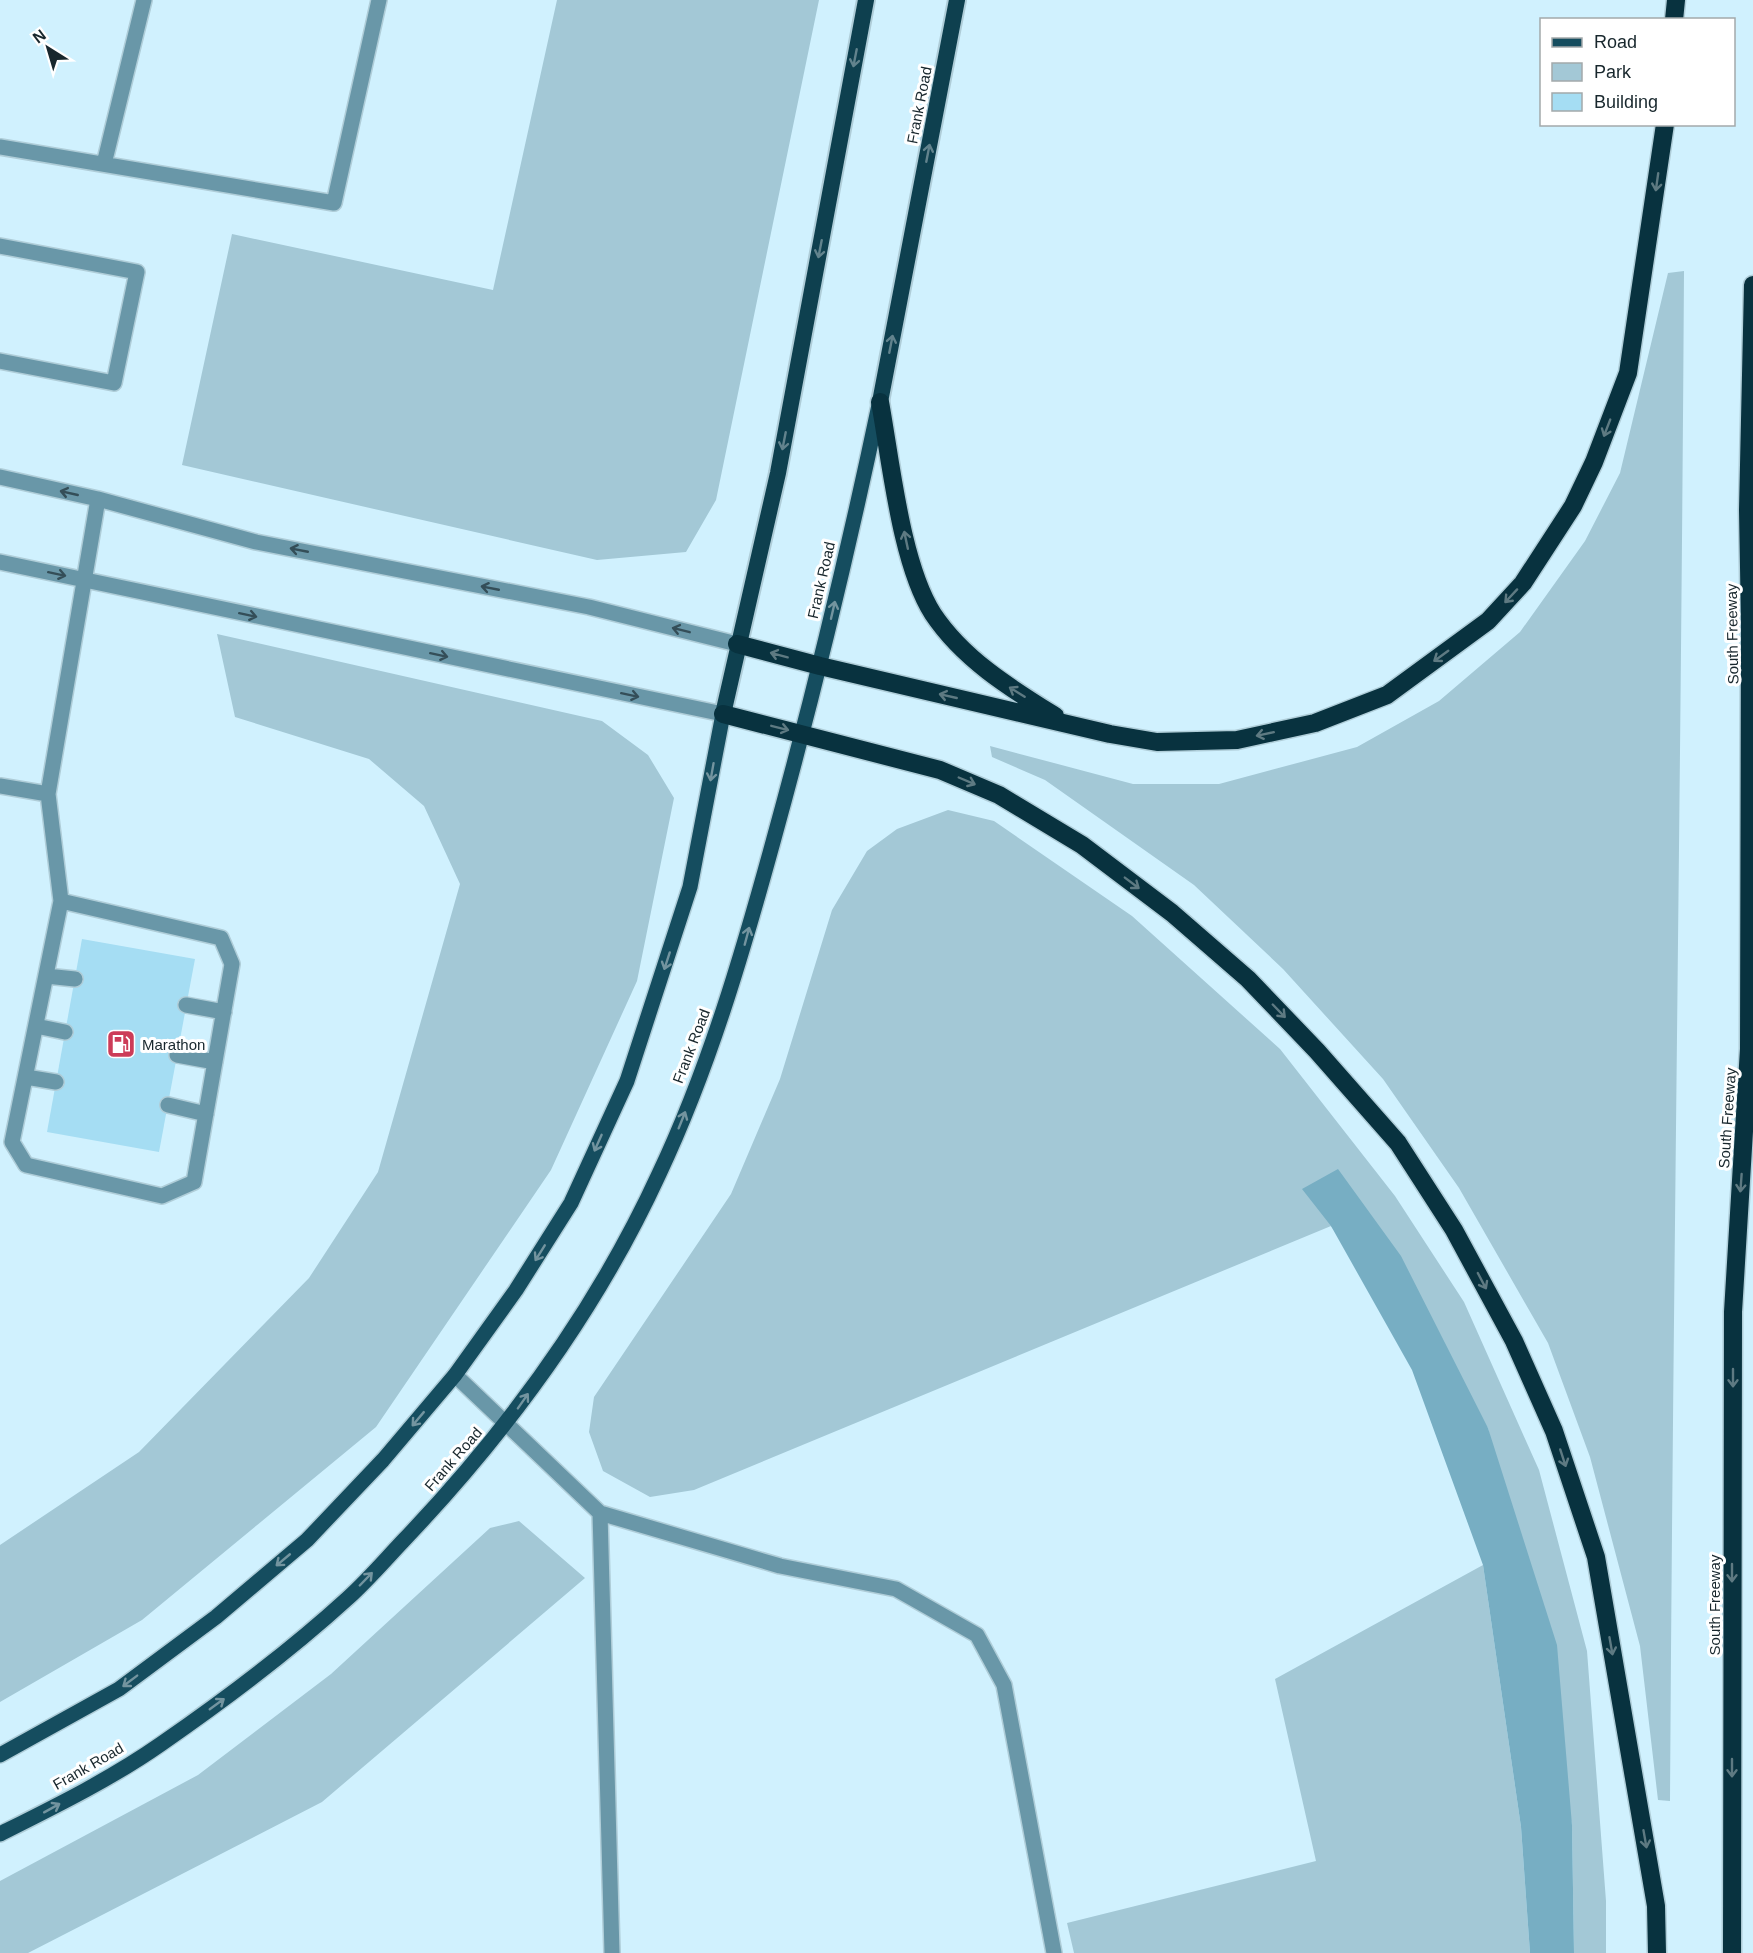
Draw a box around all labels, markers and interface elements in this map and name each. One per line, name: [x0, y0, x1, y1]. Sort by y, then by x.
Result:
north arrow: [18, 18, 78, 78]
legend: [1540, 18, 1735, 126]
text: N: [30, 26, 49, 47]
text: Road: [1594, 32, 1637, 52]
one-way arrow: [849, 47, 860, 67]
text: Park: [1594, 62, 1632, 82]
street label: Frank Road: [903, 65, 935, 145]
text: Building: [1594, 92, 1658, 112]
one-way arrow: [923, 143, 934, 163]
one-way arrow: [1652, 172, 1663, 192]
one-way arrow: [814, 239, 825, 259]
one-way arrow: [886, 335, 897, 355]
one-way arrow: [1601, 418, 1612, 436]
one-way arrow: [778, 431, 789, 450]
one-way arrow: [60, 486, 79, 498]
one-way arrow: [900, 530, 911, 550]
street label: Frank Road: [804, 540, 838, 620]
one-way arrow: [290, 544, 309, 555]
one-way arrow: [47, 569, 66, 581]
one-way arrow: [481, 582, 501, 593]
street label: South Freeway: [1723, 583, 1741, 685]
one-way arrow: [1504, 588, 1518, 603]
one-way arrow: [828, 600, 839, 620]
one-way arrow: [238, 609, 257, 621]
one-way arrow: [671, 623, 690, 635]
one-way arrow: [429, 649, 448, 661]
one-way arrow: [769, 649, 788, 660]
one-way arrow: [1433, 649, 1449, 662]
one-way arrow: [1009, 686, 1026, 698]
one-way arrow: [620, 689, 639, 701]
one-way arrow: [939, 690, 958, 701]
one-way arrow: [770, 722, 789, 734]
one-way arrow: [1256, 729, 1275, 740]
one-way arrow: [707, 761, 718, 781]
one-way arrow: [957, 776, 975, 788]
one-way arrow: [1124, 877, 1140, 889]
one-way arrow: [742, 927, 753, 946]
one-way arrow: [661, 951, 672, 970]
one-way arrow: [1271, 1004, 1286, 1019]
street label: Frank Road: [669, 1006, 713, 1086]
fuel station icon: Marathon: [105, 1028, 137, 1060]
place label: Marathon: [142, 1036, 205, 1053]
street label: South Freeway: [1715, 1067, 1739, 1169]
one-way arrow: [677, 1111, 688, 1130]
one-way arrow: [592, 1134, 604, 1152]
one-way arrow: [1735, 1173, 1746, 1193]
one-way arrow: [534, 1244, 546, 1261]
one-way arrow: [1476, 1272, 1488, 1289]
one-way arrow: [1727, 1368, 1739, 1388]
one-way arrow: [517, 1394, 529, 1410]
one-way arrow: [411, 1411, 424, 1427]
street label: Frank Road: [421, 1424, 485, 1494]
one-way arrow: [1559, 1448, 1570, 1467]
one-way arrow: [276, 1553, 291, 1567]
street label: South Freeway: [1706, 1554, 1723, 1655]
one-way arrow: [1726, 1563, 1738, 1583]
one-way arrow: [359, 1572, 374, 1587]
one-way arrow: [1606, 1636, 1617, 1656]
one-way arrow: [122, 1674, 138, 1687]
one-way arrow: [208, 1698, 224, 1710]
street label: Frank Road: [50, 1739, 126, 1793]
one-way arrow: [1726, 1758, 1738, 1778]
one-way arrow: [43, 1802, 60, 1814]
one-way arrow: [1639, 1828, 1650, 1848]

